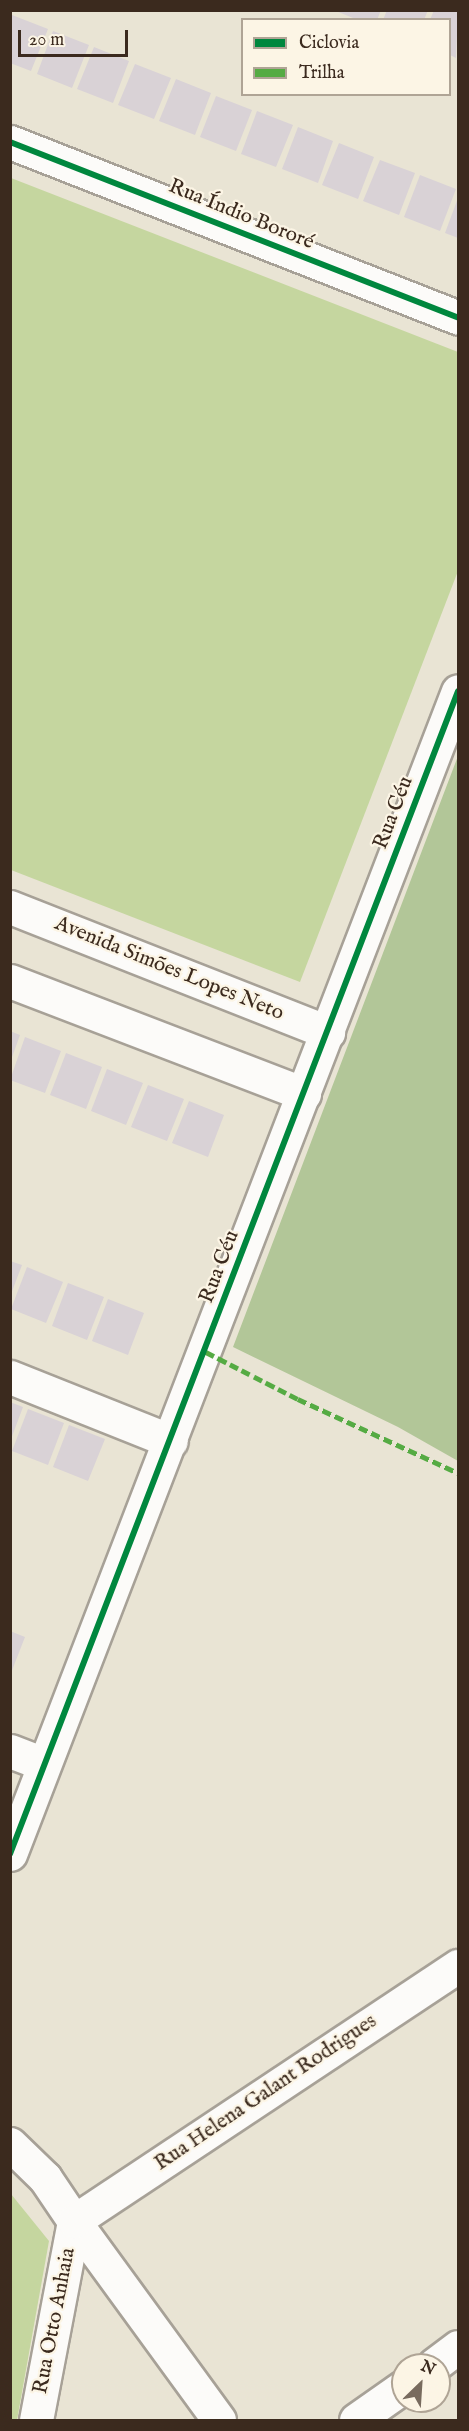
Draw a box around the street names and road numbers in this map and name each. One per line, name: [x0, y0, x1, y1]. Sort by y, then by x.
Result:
street label: Rua Índio Bororé: [165, 174, 317, 256]
street label: Rua Céu: [369, 773, 419, 853]
street label: Avenida Simões Lopes Neto: [51, 911, 287, 1027]
street label: Rua Céu: [195, 1227, 245, 1307]
street label: Rua Helena Galant Rodrigues: [150, 2009, 382, 2177]
street label: Rua Otto Anhaia: [28, 2246, 82, 2396]

